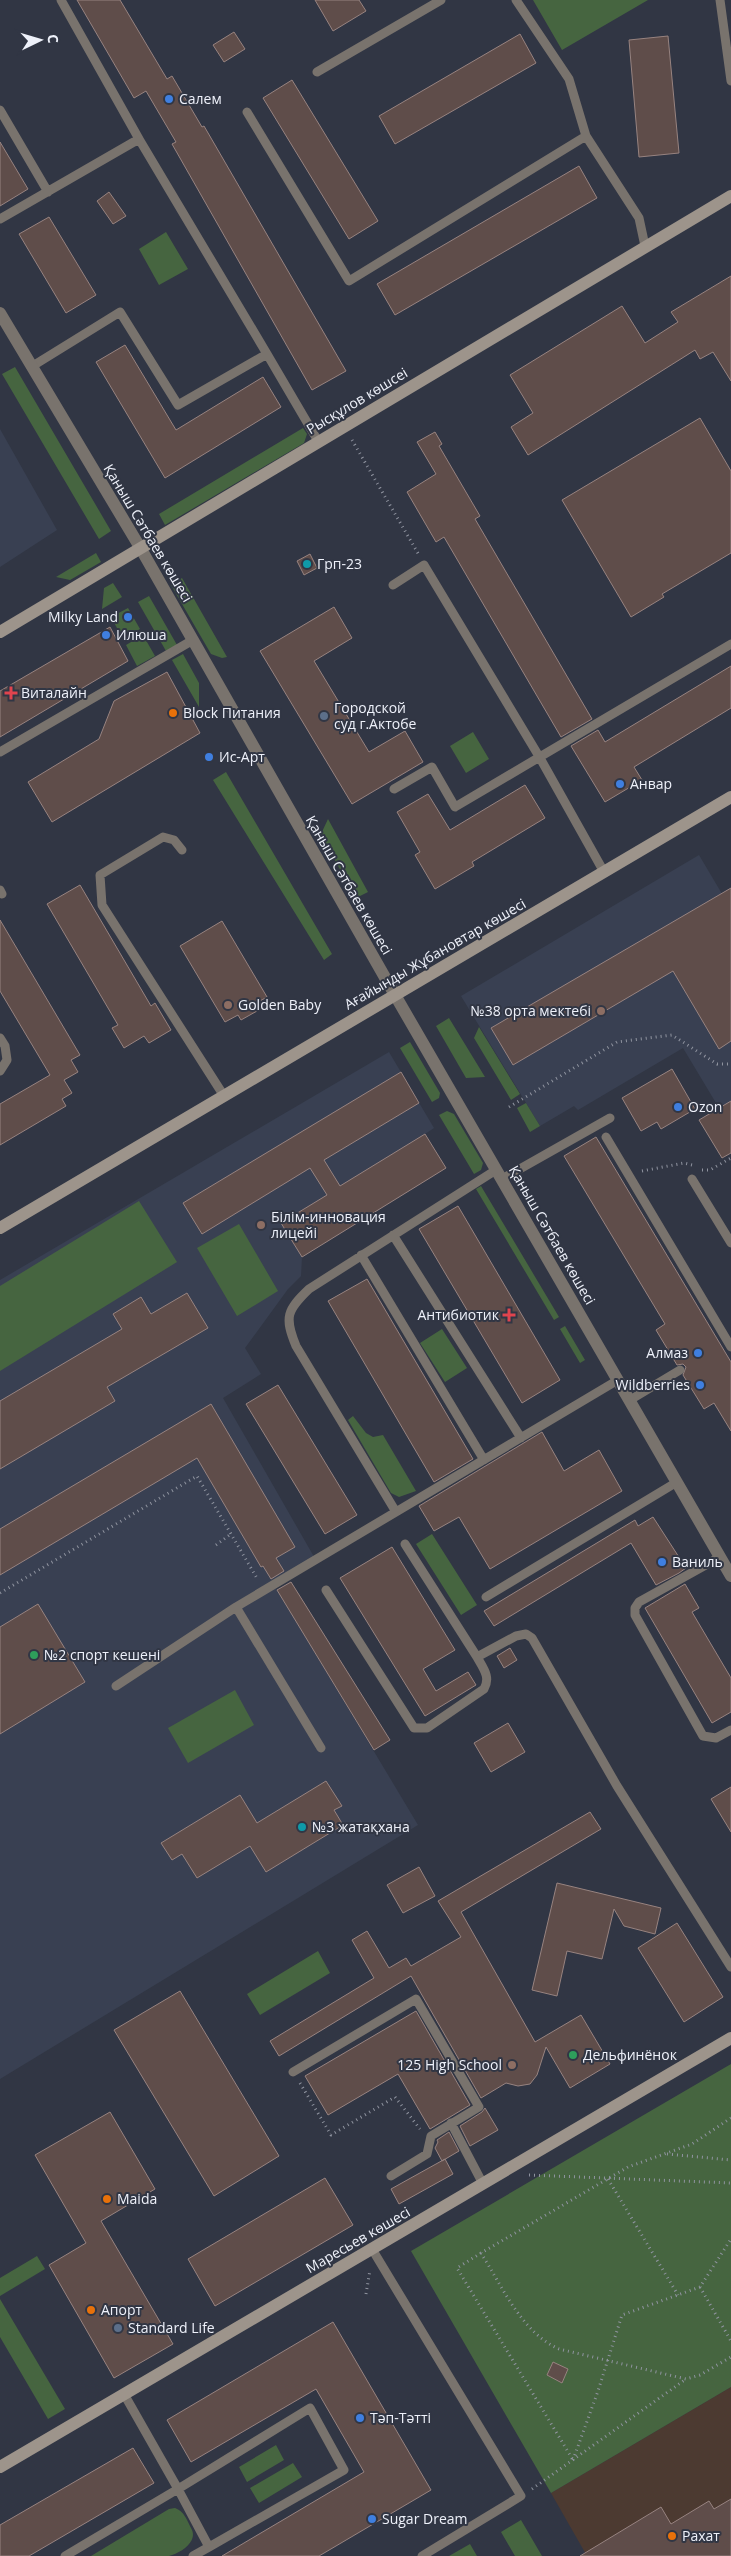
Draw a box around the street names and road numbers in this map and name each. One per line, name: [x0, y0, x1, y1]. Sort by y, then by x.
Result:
street label: Рысқұлов көшсеі: [303, 363, 411, 438]
street label: Қаныш Сәтбаев көшесі: [100, 460, 197, 605]
street label: Қаныш Сәтбаев көшесі: [302, 812, 397, 958]
street label: Ағайынды Жұбановтар көшесі: [341, 894, 529, 1013]
street label: Қаныш Сәтбаев көшесі: [505, 1162, 600, 1308]
street label: Маресьев көшесі: [302, 2202, 413, 2277]

